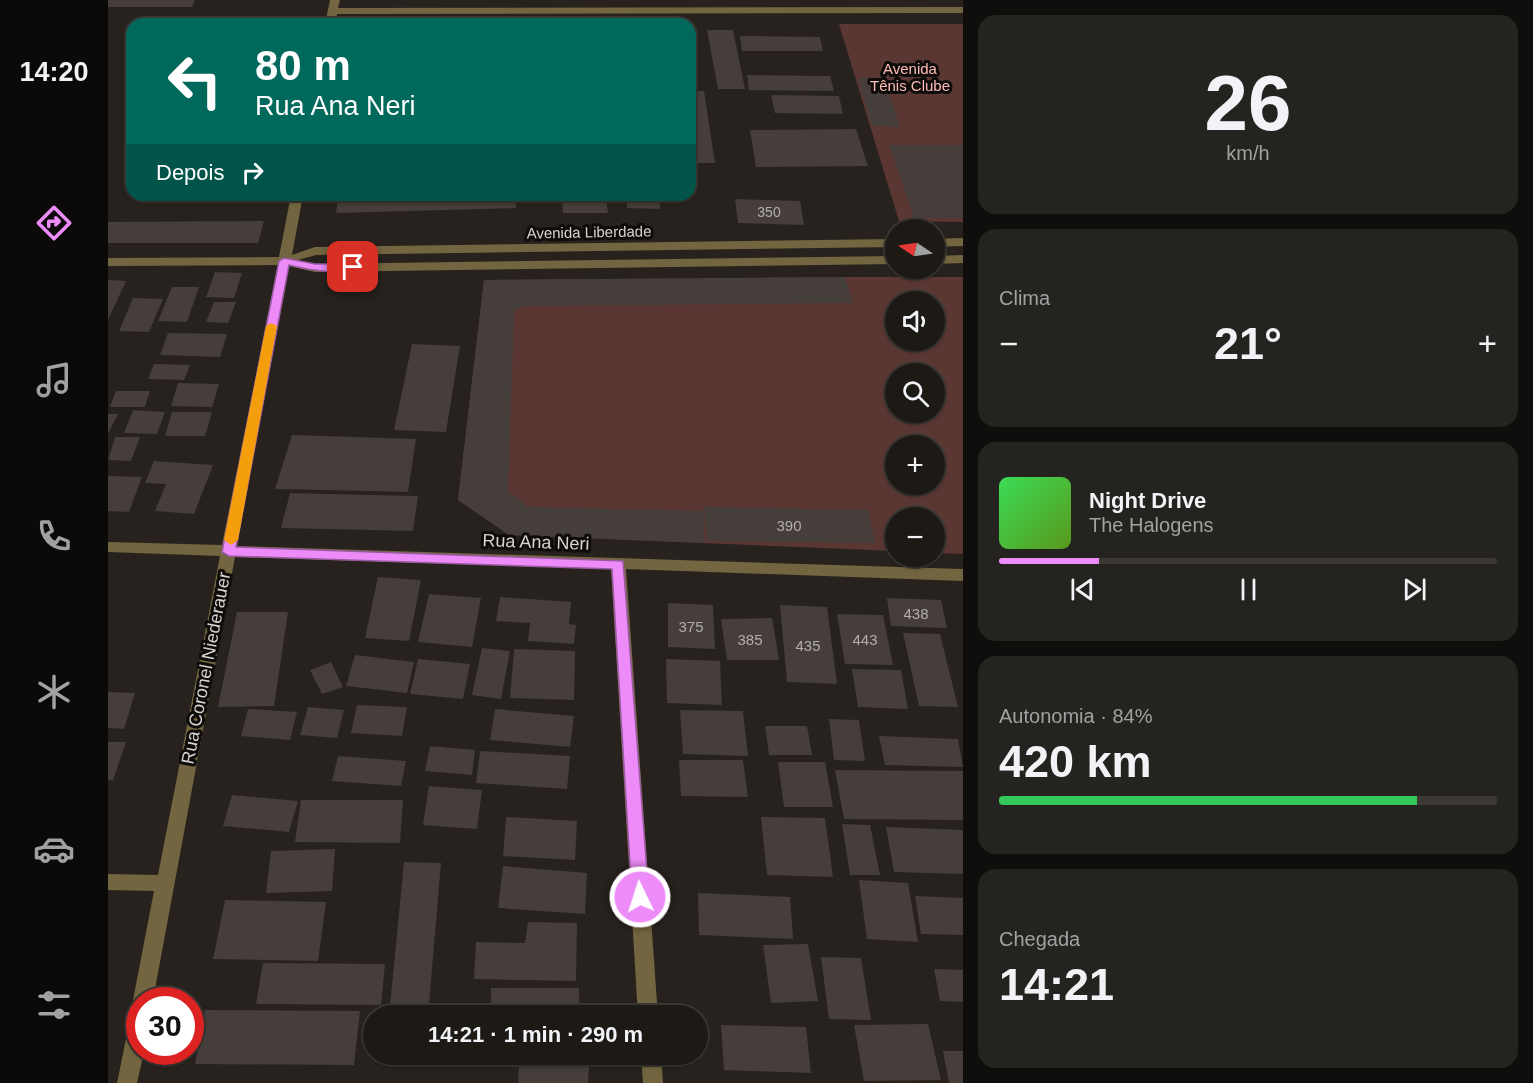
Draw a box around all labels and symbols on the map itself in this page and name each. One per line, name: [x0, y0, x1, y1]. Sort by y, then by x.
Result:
park label: Avenida Tênis Clube: [870, 60, 950, 94]
house number: 350: [757, 204, 781, 220]
north arrow: [885, 219, 945, 279]
street label: Avenida Liberdade: [526, 222, 652, 242]
pin: [327, 241, 378, 292]
house number: 390: [776, 517, 802, 534]
street label: Rua Ana Neri: [482, 530, 590, 554]
street label: Rua Coronel Niederauer: [178, 570, 234, 766]
house number: 438: [903, 605, 929, 622]
house number: 375: [678, 618, 704, 635]
house number: 385: [737, 631, 763, 648]
house number: 443: [852, 631, 878, 648]
house number: 435: [795, 637, 821, 654]
position arrow: [608, 865, 672, 929]
speed limit sign: 30: [126, 987, 204, 1065]

